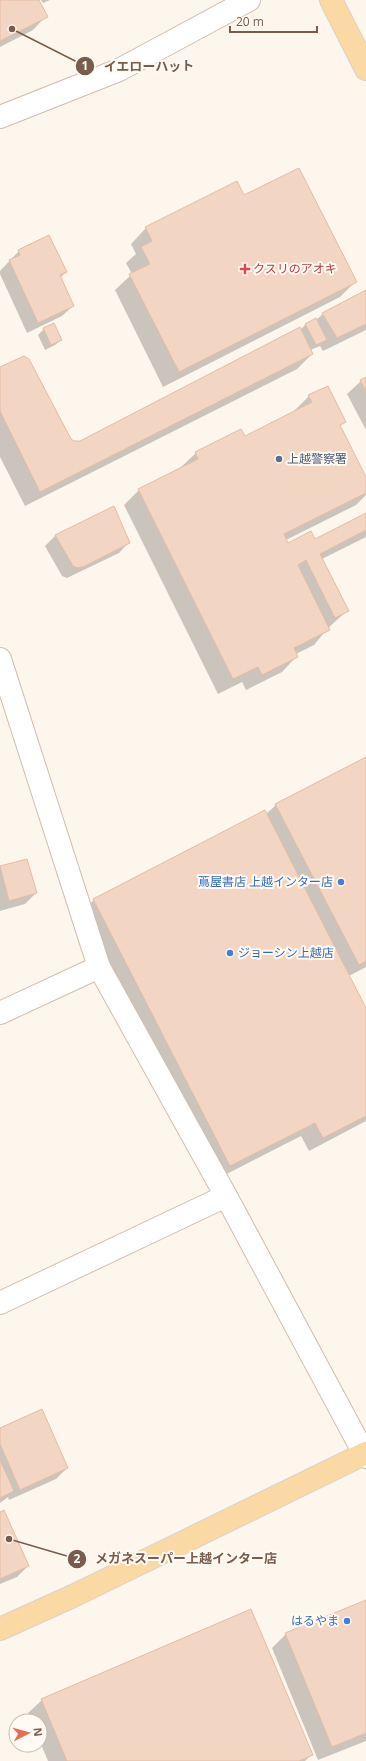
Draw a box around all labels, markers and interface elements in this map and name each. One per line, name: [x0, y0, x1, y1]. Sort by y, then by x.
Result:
scale bar: [230, 8, 317, 34]
text: 20 m: [236, 13, 264, 30]
callout: イエローハット: [75, 54, 202, 79]
text: 1: [82, 57, 88, 74]
text: イエローハット: [104, 57, 194, 75]
place label: クスリのアオキ: [253, 260, 337, 277]
marker: クスリのアオキ: [240, 264, 250, 274]
place label: 上越警察署: [287, 450, 347, 467]
marker: 上越警察署: [274, 454, 284, 464]
place label: 蔦屋書店 上越インター店: [198, 873, 333, 890]
marker: 蔦屋書店 上越インター店: [336, 877, 346, 887]
place label: ジョーシン上越店: [238, 944, 334, 961]
marker: ジョーシン上越店: [225, 948, 235, 958]
callout: メガネスーパー上越インター店: [67, 1546, 285, 1571]
text: メガネスーパー上越インター店: [95, 1549, 277, 1567]
text: 2: [74, 1550, 81, 1567]
place label: はるやま: [291, 1612, 339, 1629]
marker: はるやま: [342, 1616, 352, 1626]
north arrow: [8, 1713, 48, 1753]
text: N: [31, 1727, 46, 1737]

